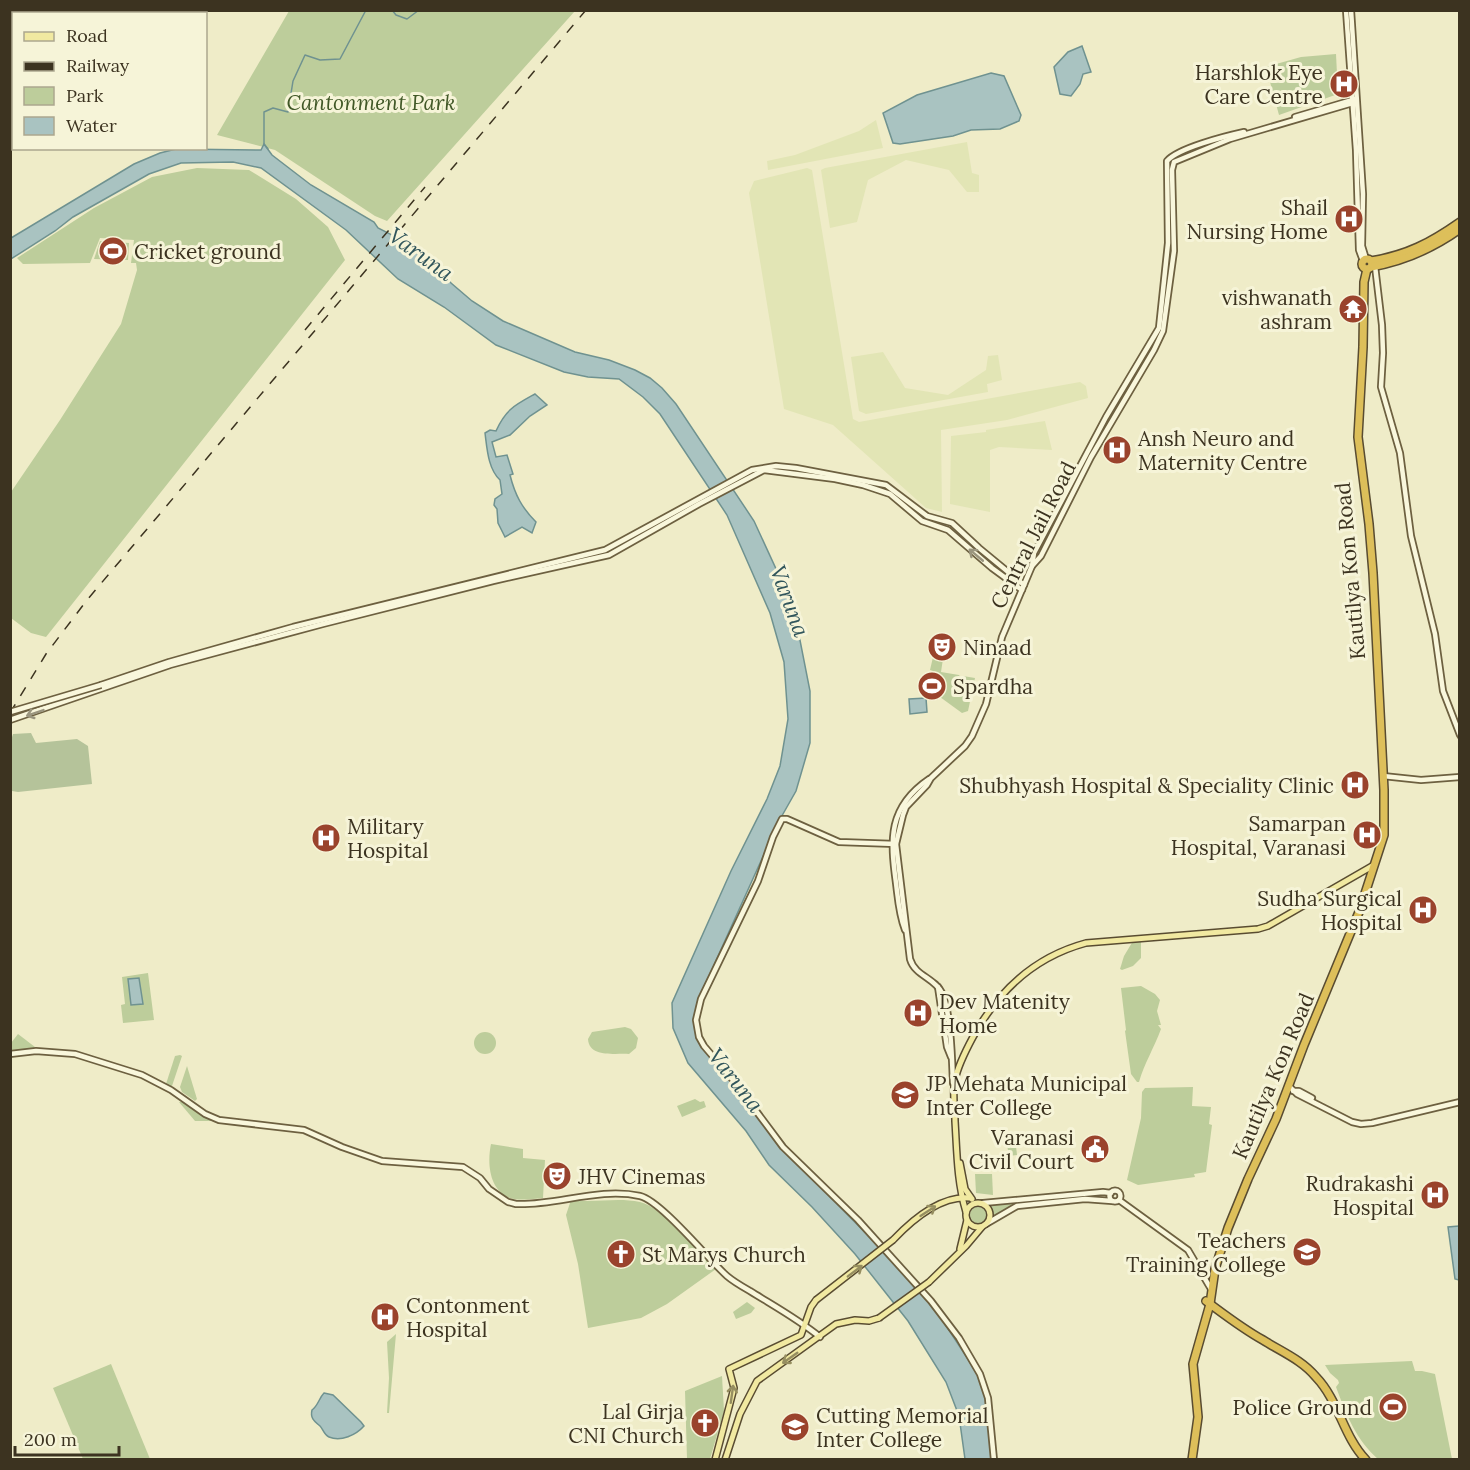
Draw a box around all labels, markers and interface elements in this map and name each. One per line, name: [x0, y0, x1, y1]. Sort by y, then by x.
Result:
legend: [12, 12, 207, 150]
text: Road: [66, 24, 108, 47]
text: Railway: [66, 54, 130, 77]
place label: Harshlok Eye Care Centre: [1195, 59, 1323, 110]
hospital icon: Harshlok Eye Care Centre: [1328, 68, 1360, 100]
text: Park: [66, 84, 104, 107]
park label: Cantonment Park: [287, 89, 456, 116]
text: Water: [66, 114, 117, 137]
place label: Shail Nursing Home: [1187, 194, 1328, 245]
hospital icon: Shail Nursing Home: [1333, 203, 1365, 235]
water label: Varuna: [383, 221, 460, 288]
sports icon: Cricket ground: [97, 235, 129, 267]
place label: Cricket ground: [134, 238, 282, 265]
place label: vishwanath ashram: [1222, 284, 1332, 335]
temple icon: vishwanath ashram: [1337, 293, 1369, 325]
place label: Ansh Neuro and Maternity Centre: [1137, 425, 1307, 476]
hospital icon: Ansh Neuro and Maternity Centre: [1101, 434, 1133, 466]
street label: Central Jail Road: [984, 457, 1082, 613]
street label: Kautilya Kon Road: [1329, 481, 1371, 661]
one-way arrow: [969, 548, 984, 562]
water label: Varuna: [764, 562, 816, 641]
theatre icon: Ninaad: [926, 631, 958, 663]
place label: Ninaad: [963, 634, 1032, 661]
sports icon: Spardha: [916, 670, 948, 702]
place label: Spardha: [953, 673, 1033, 700]
one-way arrow: [26, 708, 44, 719]
hospital icon: Shubhyash Hospital & Speciality Clinic: [1339, 769, 1371, 801]
place label: Shubhyash Hospital & Speciality Clinic: [959, 772, 1334, 799]
place label: Samarpan Hospital, Varanasi: [1171, 810, 1346, 861]
place label: Military Hospital: [347, 813, 428, 864]
hospital icon: Samarpan Hospital, Varanasi: [1351, 819, 1383, 851]
hospital icon: Military Hospital: [310, 822, 342, 854]
place label: Sudha Surgical Hospital: [1257, 885, 1402, 936]
hospital icon: Sudha Surgical Hospital: [1407, 894, 1439, 926]
place label: Dev Matenity Home: [939, 988, 1070, 1039]
street label: Kautilya Kon Road: [1226, 989, 1320, 1163]
hospital icon: Dev Matenity Home: [902, 997, 934, 1029]
water label: Varuna: [702, 1042, 770, 1118]
place label: JP Mehata Municipal Inter College: [925, 1070, 1127, 1121]
school or university icon: JP Mehata Municipal Inter College: [889, 1079, 921, 1111]
place label: Varanasi Civil Court: [969, 1124, 1075, 1175]
public building icon: Varanasi Civil Court: [1079, 1133, 1111, 1165]
theatre icon: JHV Cinemas: [541, 1160, 573, 1192]
place label: JHV Cinemas: [577, 1163, 706, 1190]
place label: Rudrakashi Hospital: [1306, 1170, 1414, 1221]
hospital icon: Rudrakashi Hospital: [1419, 1179, 1451, 1211]
one-way arrow: [919, 1205, 936, 1217]
place label: Teachers Training College: [1126, 1227, 1286, 1278]
school or university icon: Teachers Training College: [1291, 1236, 1323, 1268]
church icon: St Marys Church: [605, 1238, 637, 1270]
place label: St Marys Church: [642, 1241, 806, 1268]
one-way arrow: [847, 1264, 863, 1277]
place label: Contonment Hospital: [406, 1292, 530, 1343]
hospital icon: Contonment Hospital: [369, 1301, 401, 1333]
one-way arrow: [783, 1352, 799, 1364]
one-way arrow: [726, 1385, 737, 1404]
sports icon: Police Ground: [1377, 1391, 1409, 1423]
place label: Police Ground: [1233, 1394, 1372, 1421]
place label: Lal Girja CNI Church: [568, 1398, 684, 1449]
place label: Cutting Memorial Inter College: [816, 1402, 989, 1453]
church icon: Lal Girja CNI Church: [689, 1407, 721, 1439]
school or university icon: Cutting Memorial Inter College: [779, 1411, 811, 1443]
scale bar: [15, 1419, 118, 1457]
text: 200 m: [24, 1428, 77, 1451]

